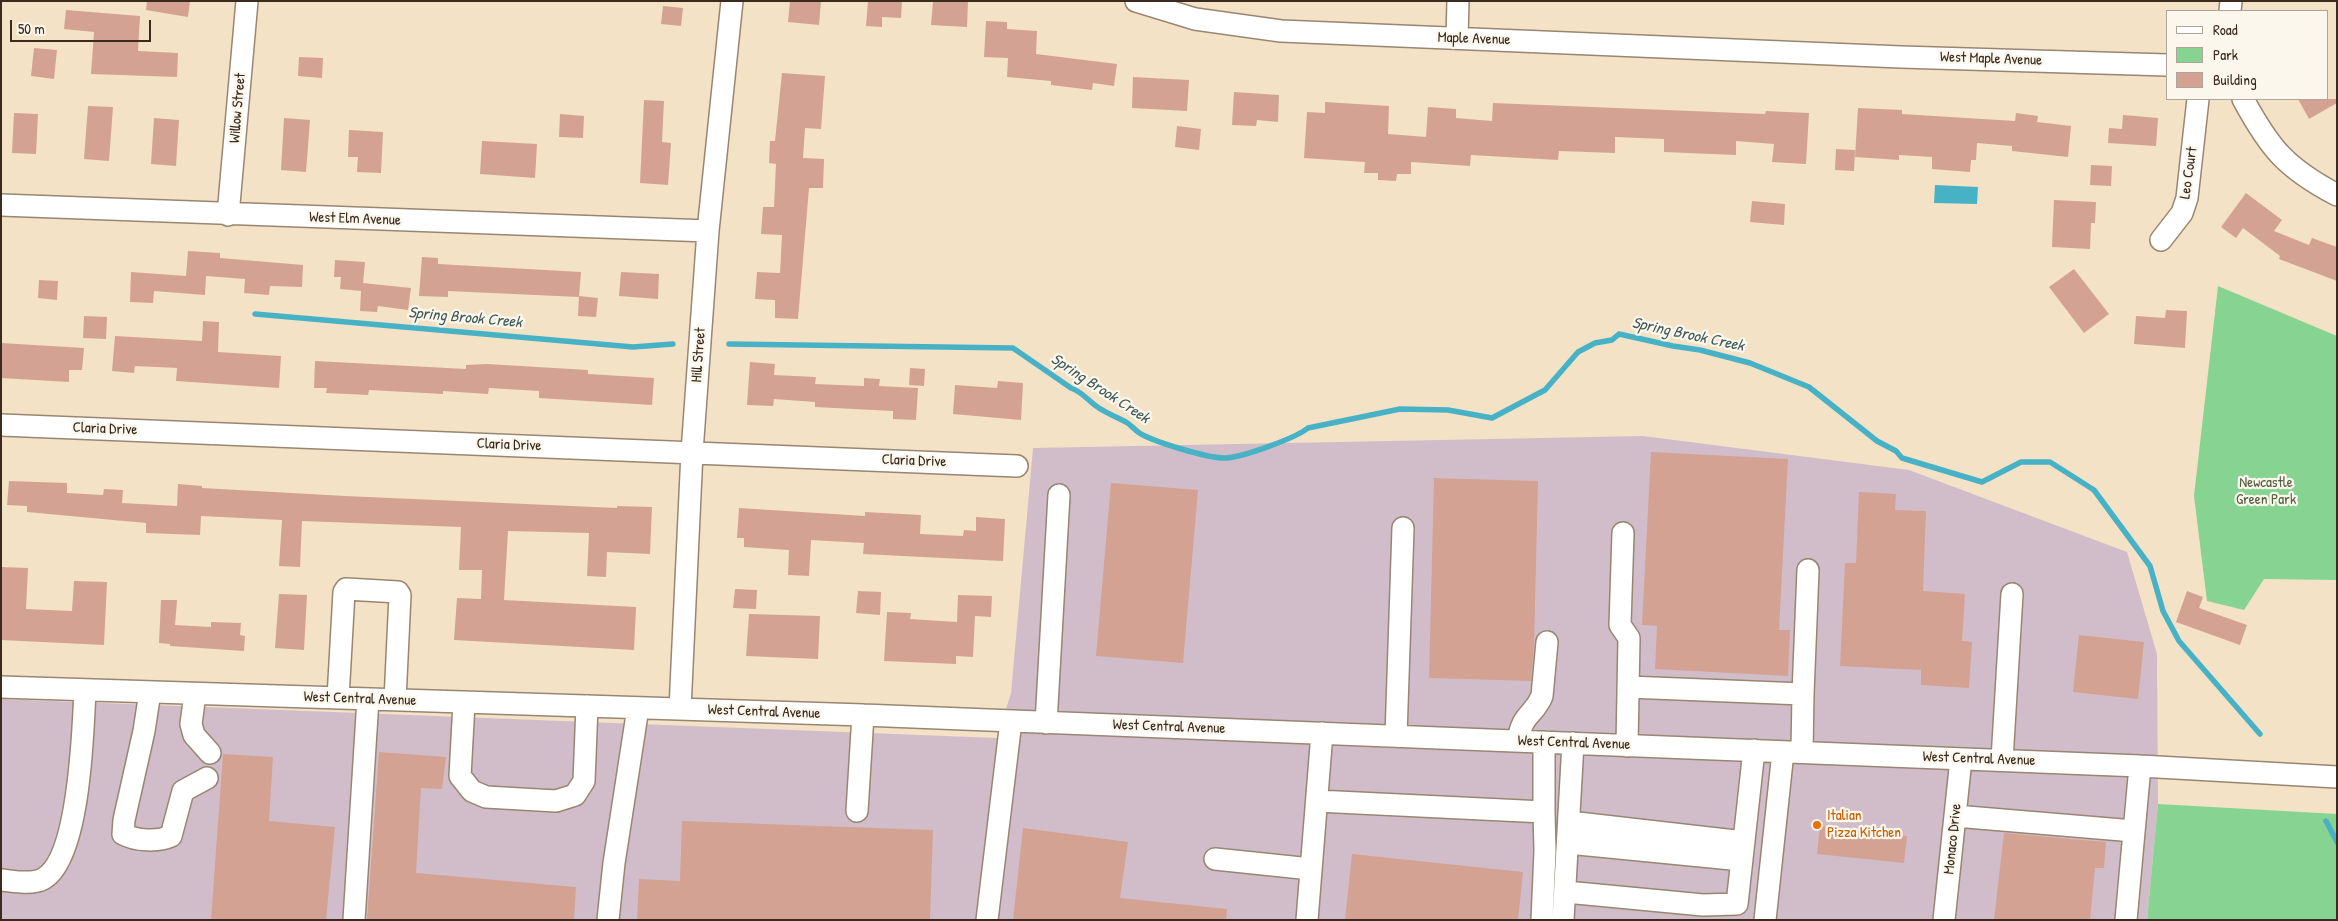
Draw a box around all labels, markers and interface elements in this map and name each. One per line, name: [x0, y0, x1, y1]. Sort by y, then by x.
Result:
scale bar: [12, 10, 154, 42]
legend: [2166, 10, 2328, 100]
text: 50 m: [18, 18, 45, 39]
text: Road: [2213, 19, 2238, 40]
street label: Maple Avenue: [1437, 29, 1511, 49]
text: Park: [2213, 44, 2238, 65]
street label: West Maple Avenue: [1940, 48, 2042, 70]
text: Building: [2213, 69, 2257, 90]
street label: Willow Street: [226, 72, 250, 144]
street label: Leo Court: [2176, 146, 2202, 200]
street label: West Elm Avenue: [309, 208, 401, 230]
water label: Spring Brook Creek: [407, 303, 523, 333]
water label: Spring Brook Creek: [1630, 314, 1746, 356]
street label: Hill Street: [688, 327, 710, 383]
water label: Spring Brook Creek: [1047, 350, 1153, 428]
street label: Claria Drive: [72, 419, 138, 439]
street label: Claria Drive: [476, 435, 542, 455]
street label: Claria Drive: [881, 451, 947, 471]
park label: Newcastle Green Park: [2236, 474, 2296, 509]
street label: West Central Avenue: [303, 688, 417, 710]
street label: West Central Avenue: [707, 701, 821, 723]
street label: West Central Avenue: [1112, 716, 1226, 738]
street label: West Central Avenue: [1517, 732, 1631, 754]
street label: West Central Avenue: [1922, 748, 2036, 770]
street label: Monaco Drive: [1940, 803, 1966, 875]
place label: Italian Pizza Kitchen: [1827, 807, 1901, 842]
marker: Italian Pizza Kitchen: [1811, 819, 1823, 831]

